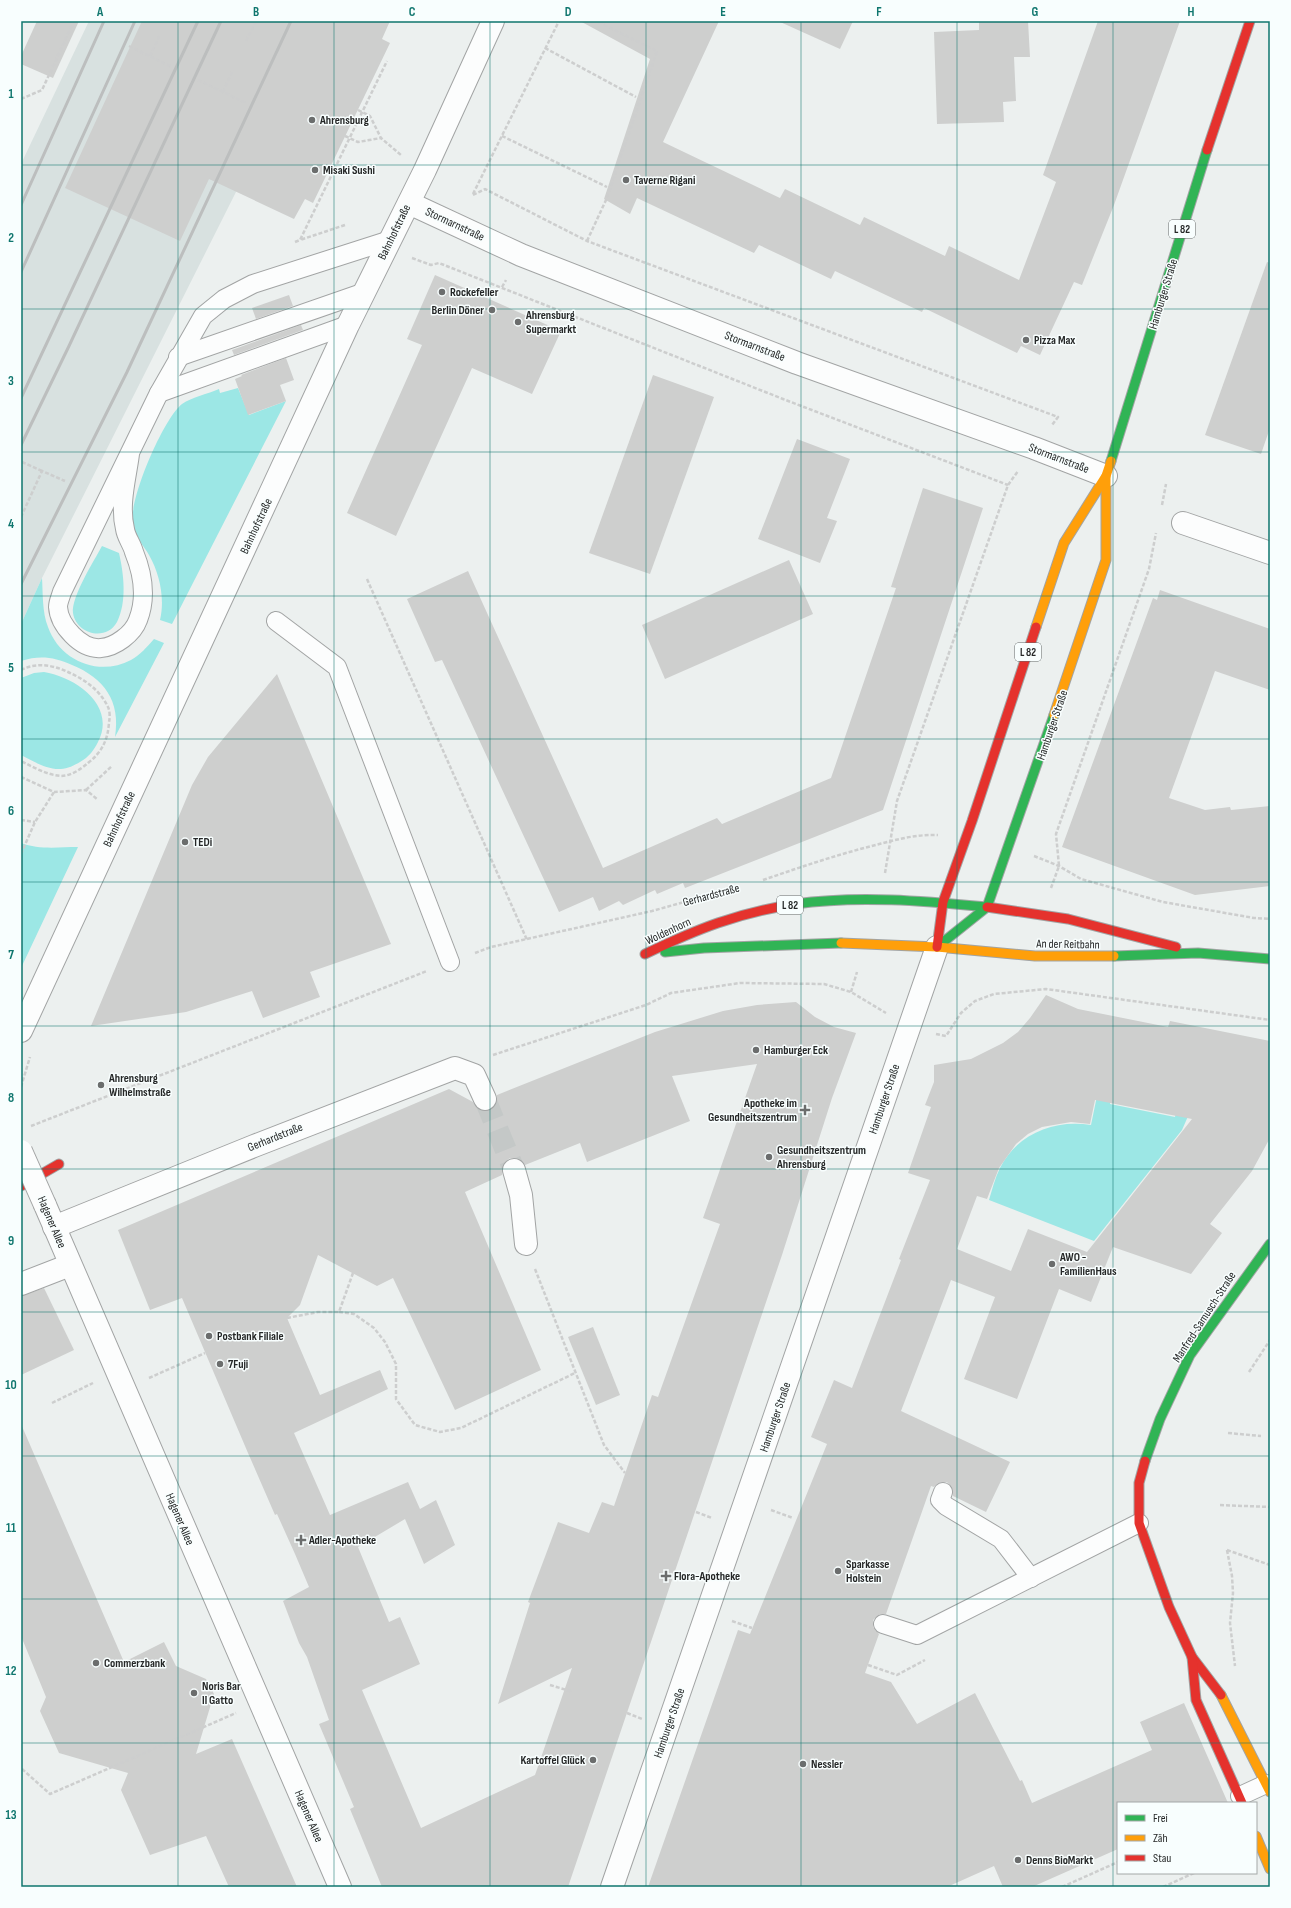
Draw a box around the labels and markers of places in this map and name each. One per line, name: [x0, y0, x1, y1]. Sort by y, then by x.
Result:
place label: Ahrensburg: [319, 113, 369, 128]
marker: Ahrensburg: [307, 115, 317, 125]
place label: Misaki Sushi: [323, 163, 375, 178]
marker: Misaki Sushi: [310, 165, 320, 175]
place label: Taverne Rigani: [634, 173, 695, 188]
marker: Taverne Rigani: [621, 175, 631, 185]
place label: Rockefeller: [450, 285, 499, 300]
marker: Rockefeller: [437, 287, 447, 297]
place label: Berlin Döner: [432, 303, 484, 318]
marker: Berlin Döner: [487, 305, 497, 315]
place label: Ahrensburg Supermarkt: [525, 308, 576, 337]
marker: Ahrensburg Supermarkt: [513, 317, 523, 327]
place label: Pizza Max: [1034, 333, 1075, 348]
marker: Pizza Max: [1021, 335, 1031, 345]
place label: TEDi: [193, 835, 212, 850]
marker: TEDi: [180, 837, 190, 847]
place label: Hamburger Eck: [764, 1043, 828, 1058]
marker: Hamburger Eck: [751, 1045, 761, 1055]
place label: Ahrensburg Wilhelmstraße: [108, 1071, 171, 1100]
marker: Ahrensburg Wilhelmstraße: [96, 1080, 106, 1090]
place label: Apotheke im Gesundheitszentrum: [708, 1096, 797, 1125]
marker: Apotheke im Gesundheitszentrum: [800, 1105, 810, 1115]
place label: Gesundheitszentrum Ahrensburg: [776, 1143, 866, 1172]
marker: Gesundheitszentrum Ahrensburg: [764, 1152, 774, 1162]
place label: AWO - FamilienHaus: [1059, 1250, 1117, 1279]
marker: AWO - FamilienHaus: [1047, 1259, 1057, 1269]
place label: Postbank Filiale: [217, 1329, 284, 1344]
marker: Postbank Filiale: [204, 1331, 214, 1341]
place label: 7Fuji: [228, 1357, 248, 1372]
marker: 7Fuji: [215, 1359, 225, 1369]
place label: Adler-Apotheke: [308, 1533, 376, 1548]
marker: Adler-Apotheke: [296, 1535, 306, 1545]
place label: Sparkasse Holstein: [846, 1557, 889, 1586]
marker: Sparkasse Holstein: [833, 1566, 843, 1576]
place label: Flora-Apotheke: [674, 1569, 740, 1584]
marker: Flora-Apotheke: [661, 1571, 671, 1581]
place label: Commerzbank: [104, 1656, 165, 1671]
marker: Commerzbank: [91, 1658, 101, 1668]
place label: Noris Bar Il Gatto: [202, 1679, 241, 1708]
marker: Noris Bar Il Gatto: [189, 1688, 199, 1698]
place label: Kartoffel Glück: [520, 1753, 585, 1768]
marker: Kartoffel Glück: [588, 1755, 598, 1765]
place label: Nessler: [811, 1757, 843, 1772]
marker: Nessler: [798, 1759, 808, 1769]
place label: Denns BioMarkt: [1026, 1853, 1093, 1868]
marker: Denns BioMarkt: [1013, 1855, 1023, 1865]

